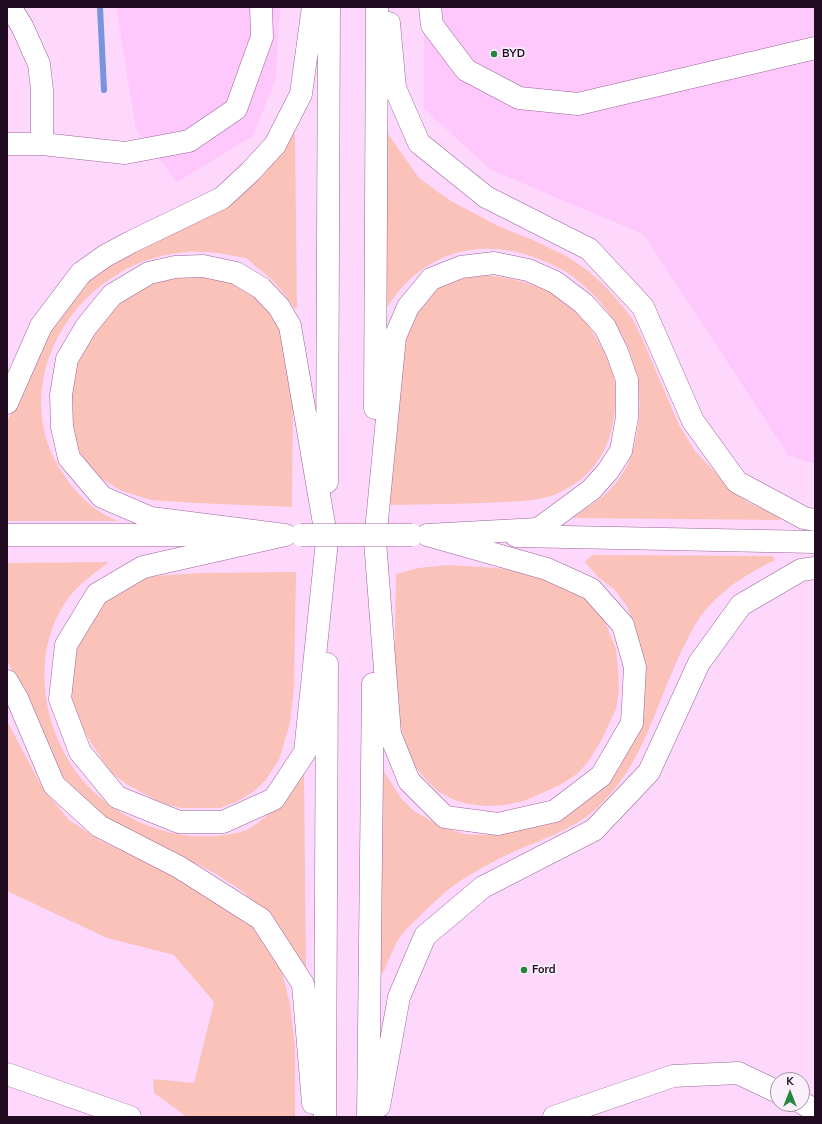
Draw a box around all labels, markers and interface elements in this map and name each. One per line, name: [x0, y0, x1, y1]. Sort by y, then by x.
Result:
place label: BYD: [502, 47, 525, 61]
marker: BYD: [489, 49, 499, 59]
place label: Ford: [532, 963, 556, 977]
marker: Ford: [519, 965, 529, 975]
north arrow: [770, 1072, 810, 1112]
text: K: [786, 1074, 794, 1088]

